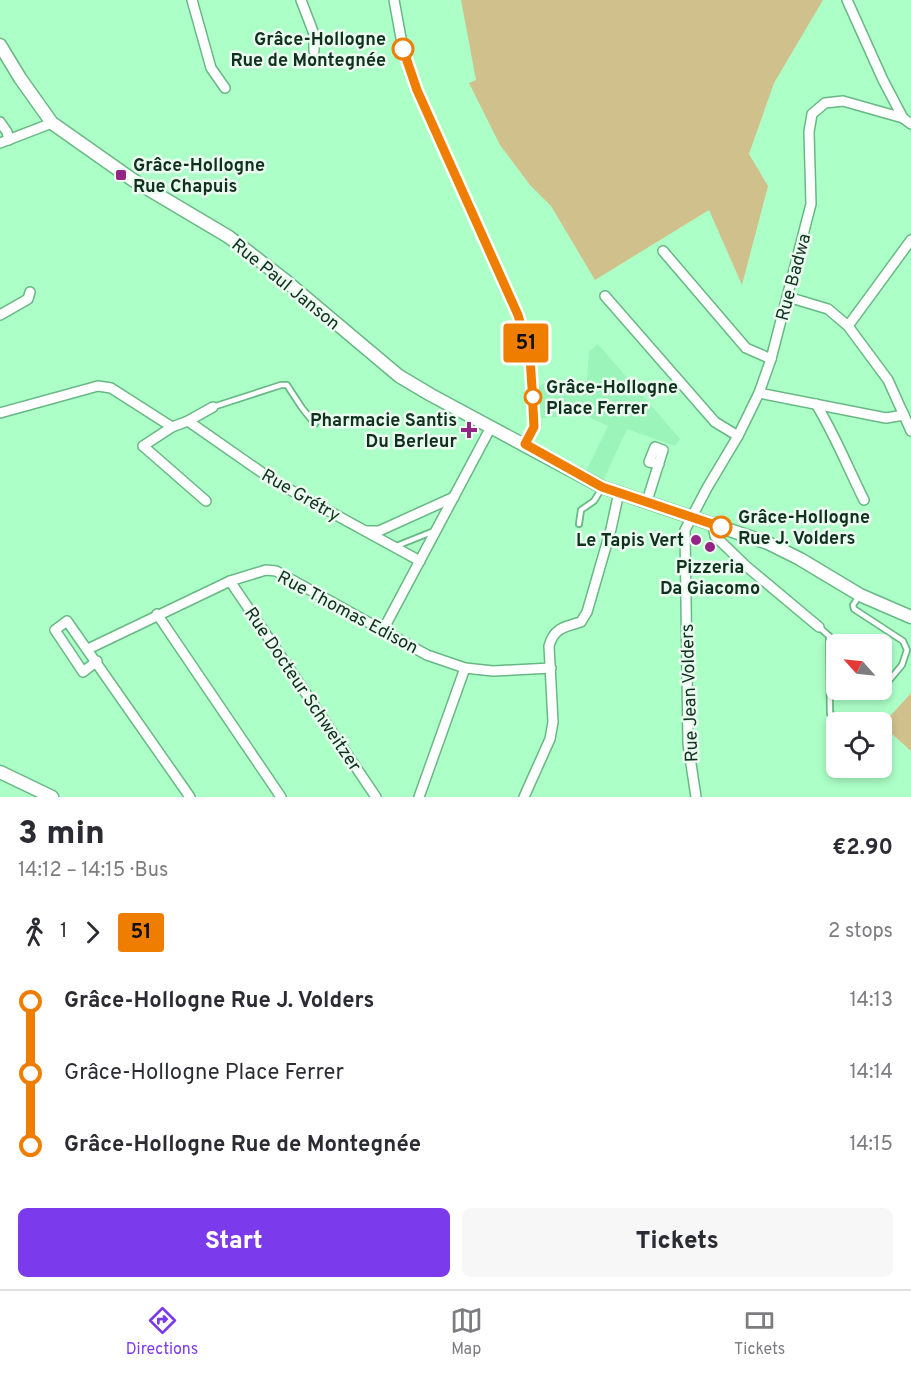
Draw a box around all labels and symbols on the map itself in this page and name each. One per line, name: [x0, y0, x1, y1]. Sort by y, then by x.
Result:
place label: Grâce-Hollogne Rue de Montegnée: [230, 29, 386, 73]
marker: Grâce-Hollogne Rue de Montegnée: [392, 38, 414, 60]
place label: Grâce-Hollogne Rue Chapuis: [133, 155, 265, 199]
marker: Grâce-Hollogne Rue Chapuis: [114, 168, 128, 182]
street label: Rue Badwa: [772, 231, 817, 324]
street label: Rue Paul Janson: [226, 234, 344, 336]
line badge: 51: [499, 324, 553, 362]
place label: Grâce-Hollogne Place Ferrer: [546, 377, 678, 421]
marker: Grâce-Hollogne Place Ferrer: [524, 388, 542, 406]
place label: Pharmacie Santis Du Berleur: [310, 410, 458, 454]
marker: Pharmacie Santis Du Berleur: [462, 423, 476, 437]
street label: Rue Grétry: [257, 465, 344, 528]
place label: Grâce-Hollogne Rue J. Volders: [738, 507, 870, 551]
marker: Grâce-Hollogne Rue J. Volders: [710, 516, 732, 538]
place label: Le Tapis Vert: [576, 530, 684, 553]
marker: Le Tapis Vert: [689, 533, 703, 547]
marker: Pizzeria Da Giacomo: [703, 540, 717, 554]
place label: Pizzeria Da Giacomo: [660, 557, 760, 601]
street label: Rue Thomas Edison: [273, 566, 422, 660]
street label: Rue Docteur Schweitzer: [238, 603, 365, 776]
street label: Rue Jean Volders: [677, 623, 704, 763]
north arrow: [826, 634, 892, 700]

